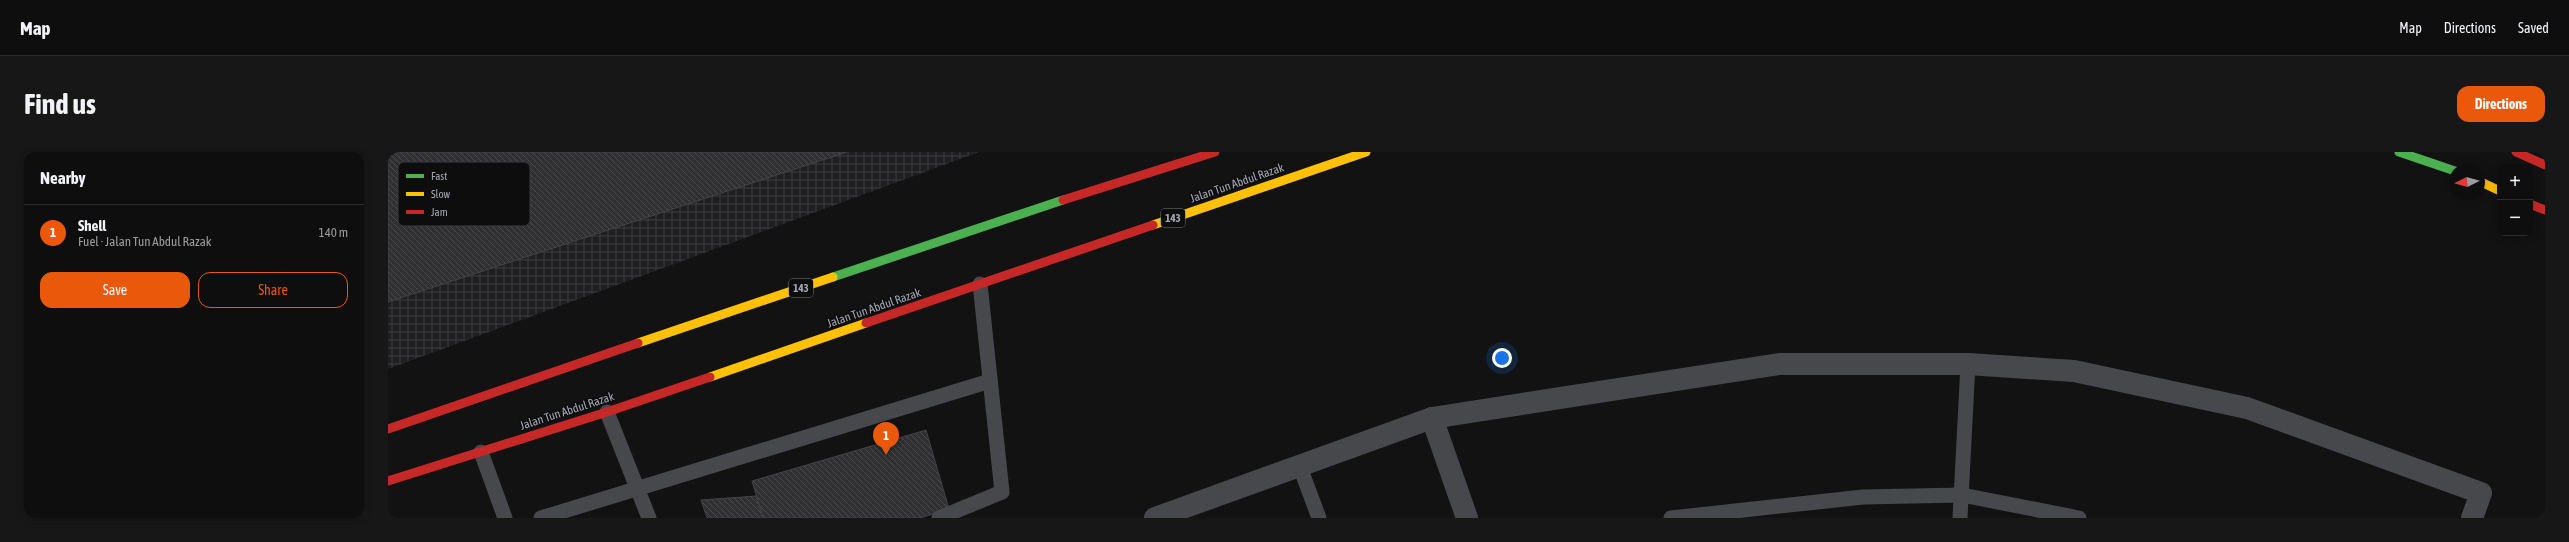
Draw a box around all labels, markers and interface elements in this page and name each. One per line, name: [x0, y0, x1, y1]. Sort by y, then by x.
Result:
text: Map: [20, 17, 51, 39]
text: Map: [2399, 20, 2422, 36]
text: Directions: [2444, 20, 2496, 36]
text: Saved: [2518, 20, 2549, 36]
button: Directions: [2457, 86, 2545, 122]
text: Find us: [24, 88, 96, 120]
street label: Jalan Tun Abdul Razak: [1188, 160, 1286, 206]
legend: [398, 162, 530, 226]
north arrow: [2449, 164, 2485, 200]
map controls: [2497, 164, 2533, 236]
button: +: [2497, 164, 2533, 200]
text: Nearby: [40, 168, 86, 188]
text: Fast: [431, 170, 447, 182]
text: Slow: [431, 188, 450, 200]
button: −: [2497, 200, 2533, 236]
text: Jam: [431, 206, 448, 218]
road number: 143: [1161, 209, 1185, 227]
text: Shell: [78, 217, 106, 234]
text: 1: [50, 225, 56, 240]
text: 140 m: [319, 225, 348, 240]
text: Fuel · Jalan Tun Abdul Razak: [78, 234, 211, 249]
button: Save: [40, 272, 190, 308]
button: Share: [198, 272, 348, 308]
road number: 143: [789, 279, 813, 297]
street label: Jalan Tun Abdul Razak: [825, 285, 923, 331]
your location: [1492, 348, 1512, 368]
street label: Jalan Tun Abdul Razak: [518, 389, 617, 433]
pin: 1: [873, 422, 899, 455]

